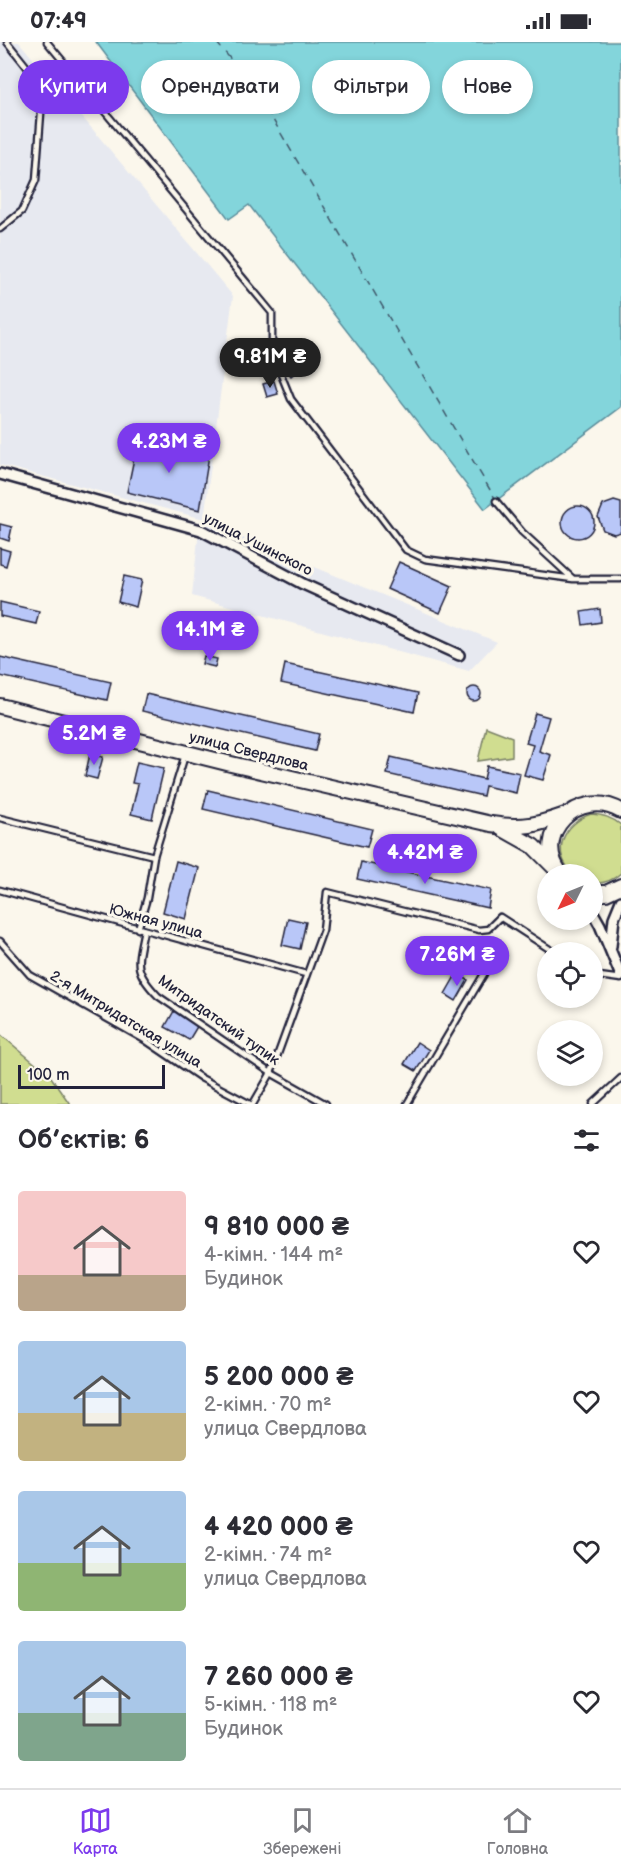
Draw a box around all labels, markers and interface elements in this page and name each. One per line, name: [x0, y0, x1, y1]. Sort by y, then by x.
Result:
text: 07:49: [30, 8, 87, 35]
chip: Купити: [18, 60, 129, 114]
chip: Орендувати: [141, 60, 300, 114]
chip: Фільтри: [312, 60, 430, 114]
chip: Нове: [442, 60, 533, 114]
pin: 9.81M ₴: [215, 338, 325, 389]
text: 9.81M ₴: [234, 345, 306, 369]
pin: 4.23M ₴: [114, 423, 224, 474]
text: 4.23M ₴: [131, 430, 207, 454]
street label: улица Ушинского: [200, 509, 316, 580]
pin: 14.1M ₴: [155, 611, 265, 662]
text: 14.1M ₴: [176, 618, 245, 642]
pin: 5.2M ₴: [45, 715, 143, 766]
text: 5.2M ₴: [62, 722, 126, 746]
street label: улица Свердлова: [187, 727, 311, 776]
pin: 4.42M ₴: [370, 834, 480, 885]
text: 4.42M ₴: [387, 841, 463, 865]
north arrow: [537, 864, 603, 930]
map controls: [537, 864, 603, 1086]
street label: Южная улица: [107, 900, 205, 943]
pin: 7.26M ₴: [402, 936, 512, 987]
button: locate: [537, 942, 603, 1008]
text: 7.26M ₴: [419, 943, 495, 967]
street label: 2-я Митридатская улица: [46, 966, 205, 1072]
street label: Митридатский тупик: [154, 971, 283, 1070]
button: layers: [537, 1020, 603, 1086]
scale bar: [18, 1062, 165, 1090]
text: 100 m: [27, 1066, 70, 1085]
icon: filters: [570, 1124, 603, 1157]
text: Об’єктів: 6: [18, 1125, 149, 1156]
text: 9 810 000 ₴: [204, 1212, 349, 1243]
icon: home: [66, 1215, 138, 1287]
icon: heart: [570, 1235, 603, 1268]
text: 4-кімн. · 144 m²: [204, 1243, 343, 1267]
text: Будинок: [204, 1267, 283, 1291]
text: 5 200 000 ₴: [204, 1362, 354, 1393]
icon: home: [66, 1365, 138, 1437]
icon: heart: [570, 1385, 603, 1418]
text: 2-кімн. · 70 m²: [204, 1393, 332, 1417]
text: улица Свердлова: [204, 1417, 367, 1441]
text: 4 420 000 ₴: [204, 1512, 353, 1543]
icon: home: [66, 1515, 138, 1587]
icon: heart: [570, 1535, 603, 1568]
text: 2-кімн. · 74 m²: [204, 1543, 332, 1567]
text: улица Свердлова: [204, 1567, 367, 1591]
text: 7 260 000 ₴: [204, 1662, 353, 1693]
icon: home: [66, 1665, 138, 1737]
icon: heart: [570, 1685, 603, 1718]
text: 5-кімн. · 118 m²: [204, 1693, 338, 1717]
text: Будинок: [204, 1717, 283, 1741]
tab: Карта: [73, 1804, 118, 1859]
tab: Збережені: [263, 1804, 341, 1859]
tab: Головна: [487, 1804, 548, 1859]

